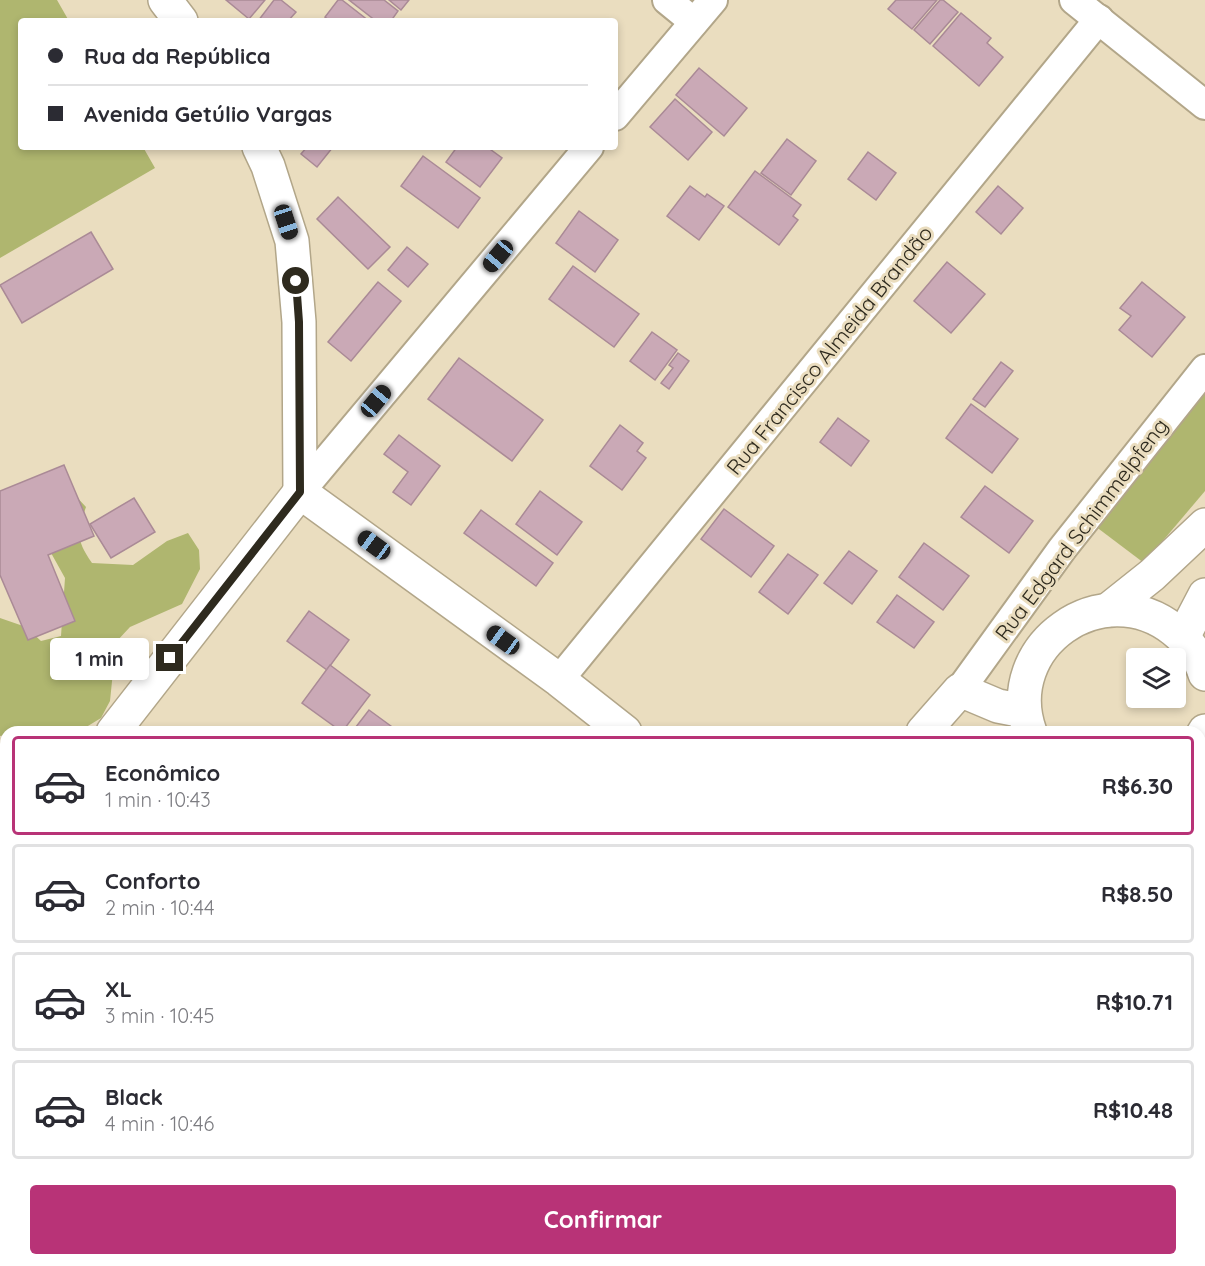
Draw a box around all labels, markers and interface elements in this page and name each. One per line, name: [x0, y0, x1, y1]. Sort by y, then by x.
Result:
text: Rua da República: [84, 42, 271, 70]
text: Avenida Getúlio Vargas: [84, 100, 332, 128]
car: [272, 202, 300, 242]
street label: Rua Francisco Almeida Brandão: [720, 220, 938, 480]
car: [480, 236, 516, 276]
route start: [282, 267, 309, 294]
car: [358, 381, 394, 421]
street label: Rua Edgard Schimmelpfeng: [989, 413, 1173, 645]
car: [354, 527, 394, 563]
car: [483, 622, 523, 658]
callout: 1 min: [50, 637, 149, 679]
route end: [156, 644, 183, 671]
text: 1 min: [75, 646, 124, 671]
map controls: [1126, 648, 1186, 708]
button: layers: [1126, 648, 1186, 708]
icon: car: [33, 759, 87, 813]
text: Econômico: [105, 759, 220, 787]
text: R$6.30: [1102, 772, 1173, 800]
text: 1 min · 10:43: [105, 787, 211, 812]
icon: car: [33, 867, 87, 921]
text: Conforto: [105, 867, 200, 895]
text: R$8.50: [1101, 880, 1173, 908]
text: 2 min · 10:44: [105, 895, 215, 920]
icon: car: [33, 975, 87, 1029]
text: XL: [105, 975, 132, 1003]
text: R$10.71: [1096, 988, 1173, 1016]
text: 3 min · 10:45: [105, 1003, 214, 1028]
icon: car: [33, 1083, 87, 1137]
text: Black: [105, 1083, 163, 1111]
text: R$10.48: [1093, 1096, 1173, 1124]
text: 4 min · 10:46: [105, 1111, 214, 1136]
button: Confirmar: [30, 1185, 1176, 1254]

